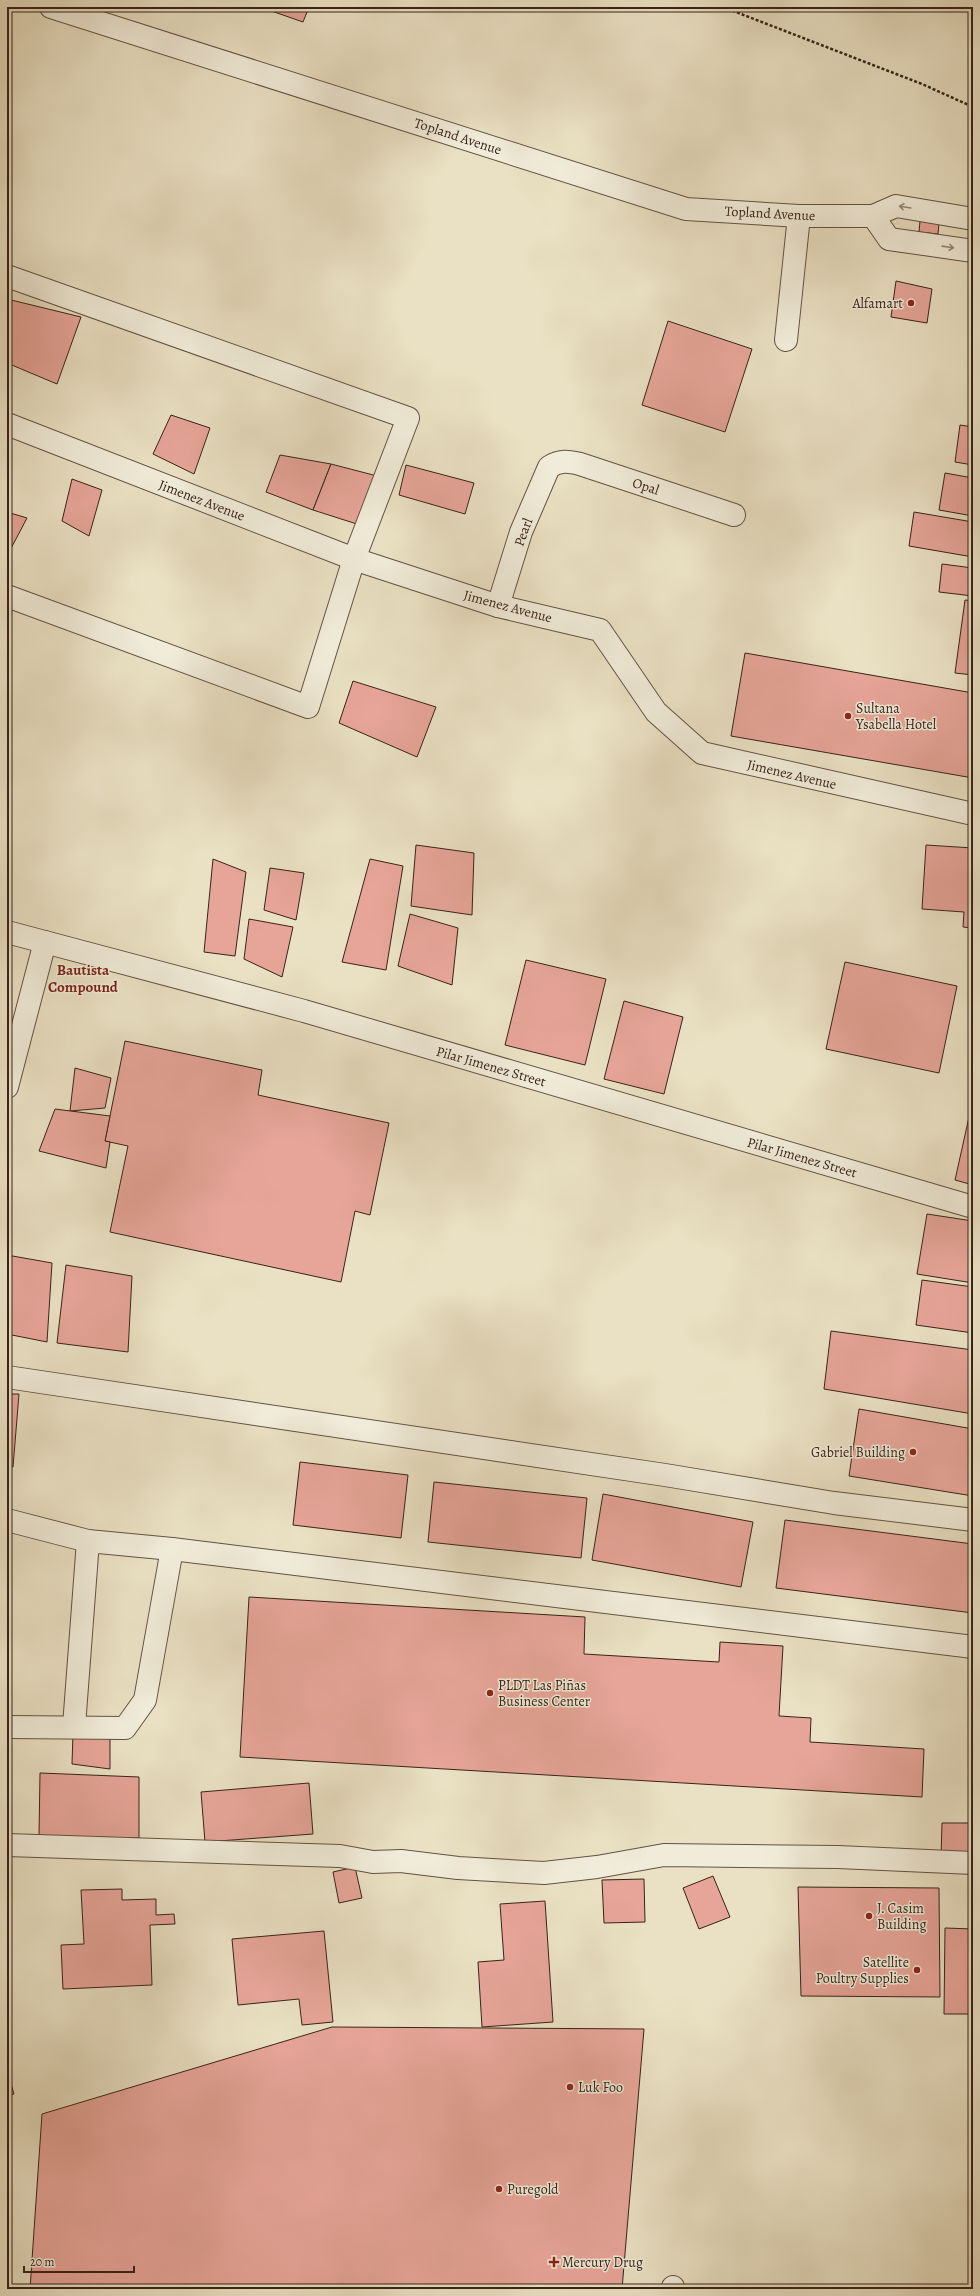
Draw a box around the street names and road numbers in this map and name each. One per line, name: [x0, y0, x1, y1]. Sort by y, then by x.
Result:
street label: Topland Avenue: [412, 113, 504, 160]
street label: Topland Avenue: [724, 202, 816, 225]
street label: Opal: [630, 473, 662, 500]
street label: Jimenez Avenue: [156, 475, 248, 526]
street label: Pearl: [510, 515, 537, 549]
street label: Jimenez Avenue: [461, 586, 554, 627]
street label: Jimenez Avenue: [745, 755, 838, 794]
street label: Pilar Jimenez Street: [434, 1042, 548, 1091]
street label: Pilar Jimenez Street: [745, 1133, 859, 1182]

